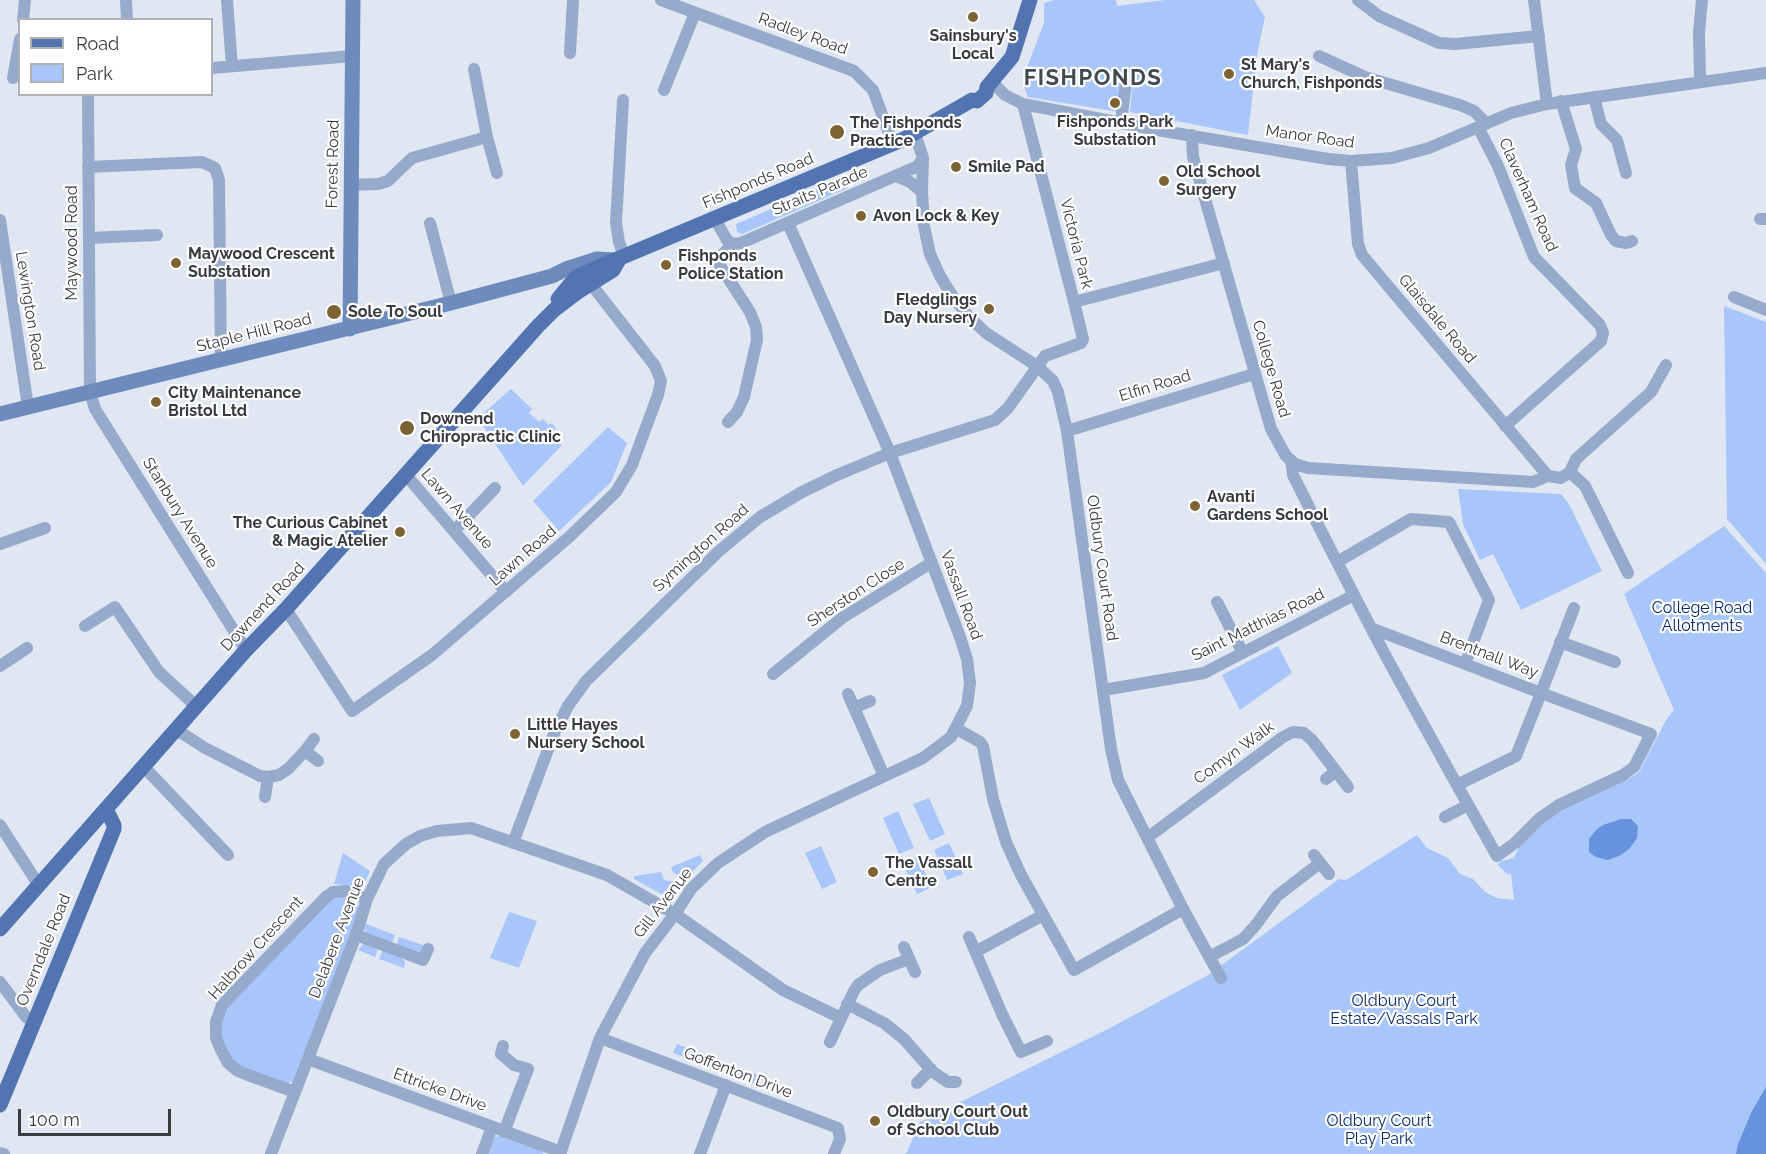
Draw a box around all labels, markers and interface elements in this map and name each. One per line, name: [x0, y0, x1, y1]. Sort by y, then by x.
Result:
street label: Radley Road: [756, 9, 850, 59]
marker: Sainsbury's Local: [966, 10, 980, 24]
legend: [18, 18, 213, 96]
place label: Sainsbury's Local: [929, 26, 1017, 64]
text: Road: [76, 33, 119, 54]
place label: St Mary's Church, Fishponds: [1241, 55, 1382, 93]
text: Park: [76, 63, 113, 84]
district label: FISHPONDS: [1024, 65, 1162, 91]
marker: St Mary's Church, Fishponds: [1222, 67, 1236, 81]
marker: Fishponds Park Substation: [1108, 96, 1122, 110]
place label: Fishponds Park Substation: [1057, 112, 1173, 150]
place label: The Fishponds Practice: [850, 113, 962, 151]
street label: Forest Road: [323, 119, 343, 209]
street label: Manor Road: [1264, 121, 1356, 153]
marker: The Fishponds Practice: [828, 123, 846, 141]
street label: Claverham Road: [1494, 135, 1562, 255]
street label: Fishponds Road: [700, 149, 816, 213]
place label: Smile Pad: [968, 157, 1045, 177]
marker: Smile Pad: [949, 160, 963, 174]
street label: Straits Parade: [769, 162, 871, 220]
place label: Old School Surgery: [1176, 162, 1260, 200]
marker: Old School Surgery: [1157, 174, 1171, 188]
street label: Maywood Road: [62, 185, 82, 301]
street label: Victoria Park: [1056, 197, 1096, 291]
place label: Avon Lock & Key: [873, 206, 999, 226]
marker: Avon Lock & Key: [854, 209, 868, 223]
place label: Maywood Crescent Substation: [188, 244, 335, 282]
place label: Fishponds Police Station: [678, 246, 783, 284]
street label: Lewington Road: [11, 250, 49, 372]
marker: Maywood Crescent Substation: [169, 256, 183, 270]
marker: Fishponds Police Station: [659, 258, 673, 272]
street label: Glaisdale Road: [1394, 270, 1480, 368]
place label: Fledglings Day Nursery: [883, 290, 977, 328]
place label: Sole To Soul: [348, 302, 442, 322]
marker: Fledglings Day Nursery: [982, 302, 996, 316]
marker: Sole To Soul: [325, 303, 343, 321]
street label: Staple Hill Road: [195, 309, 313, 357]
street label: College Road: [1248, 318, 1294, 420]
street label: Elfin Road: [1117, 366, 1193, 406]
place label: City Maintenance Bristol Ltd: [168, 383, 301, 421]
marker: City Maintenance Bristol Ltd: [149, 395, 163, 409]
place label: Downend Chiropractic Clinic: [420, 409, 561, 447]
marker: Downend Chiropractic Clinic: [398, 419, 416, 437]
street label: Stanbury Avenue: [138, 454, 222, 572]
street label: Lawn Avenue: [417, 465, 497, 553]
place label: Avanti Gardens School: [1207, 487, 1328, 525]
street label: Oldbury Court Road: [1082, 494, 1122, 642]
marker: Avanti Gardens School: [1188, 499, 1202, 513]
street label: Symington Road: [649, 500, 753, 596]
place label: The Curious Cabinet & Magic Atelier: [233, 513, 388, 551]
street label: Lawn Road: [486, 522, 560, 590]
marker: The Curious Cabinet & Magic Atelier: [393, 525, 407, 539]
street label: Vassall Road: [936, 548, 986, 642]
street label: Sherston Close: [804, 554, 908, 632]
street label: Downend Road: [217, 559, 309, 655]
street label: Saint Matthias Road: [1188, 584, 1328, 666]
park label: College Road Allotments: [1652, 598, 1752, 636]
street label: Brentnall Way: [1437, 627, 1541, 683]
place label: Little Hayes Nursery School: [527, 715, 645, 753]
street label: Comyn Walk: [1190, 717, 1278, 789]
marker: Little Hayes Nursery School: [508, 727, 522, 741]
place label: The Vassall Centre: [885, 853, 972, 891]
street label: Gill Avenue: [630, 864, 696, 942]
marker: The Vassall Centre: [866, 865, 880, 879]
street label: Delabere Avenue: [305, 875, 369, 1001]
street label: Overndale Road: [13, 891, 75, 1009]
street label: Halbrow Crescent: [205, 892, 307, 1004]
park label: Oldbury Court Estate/Vassals Park: [1330, 991, 1478, 1029]
street label: Goffenton Drive: [681, 1043, 795, 1103]
street label: Ettricke Drive: [391, 1064, 489, 1116]
scale bar: [21, 1097, 174, 1135]
place label: Oldbury Court Out of School Club: [887, 1102, 1028, 1140]
text: 100 m: [29, 1109, 80, 1130]
park label: Oldbury Court Play Park: [1326, 1111, 1432, 1149]
marker: Oldbury Court Out of School Club: [868, 1114, 882, 1128]

